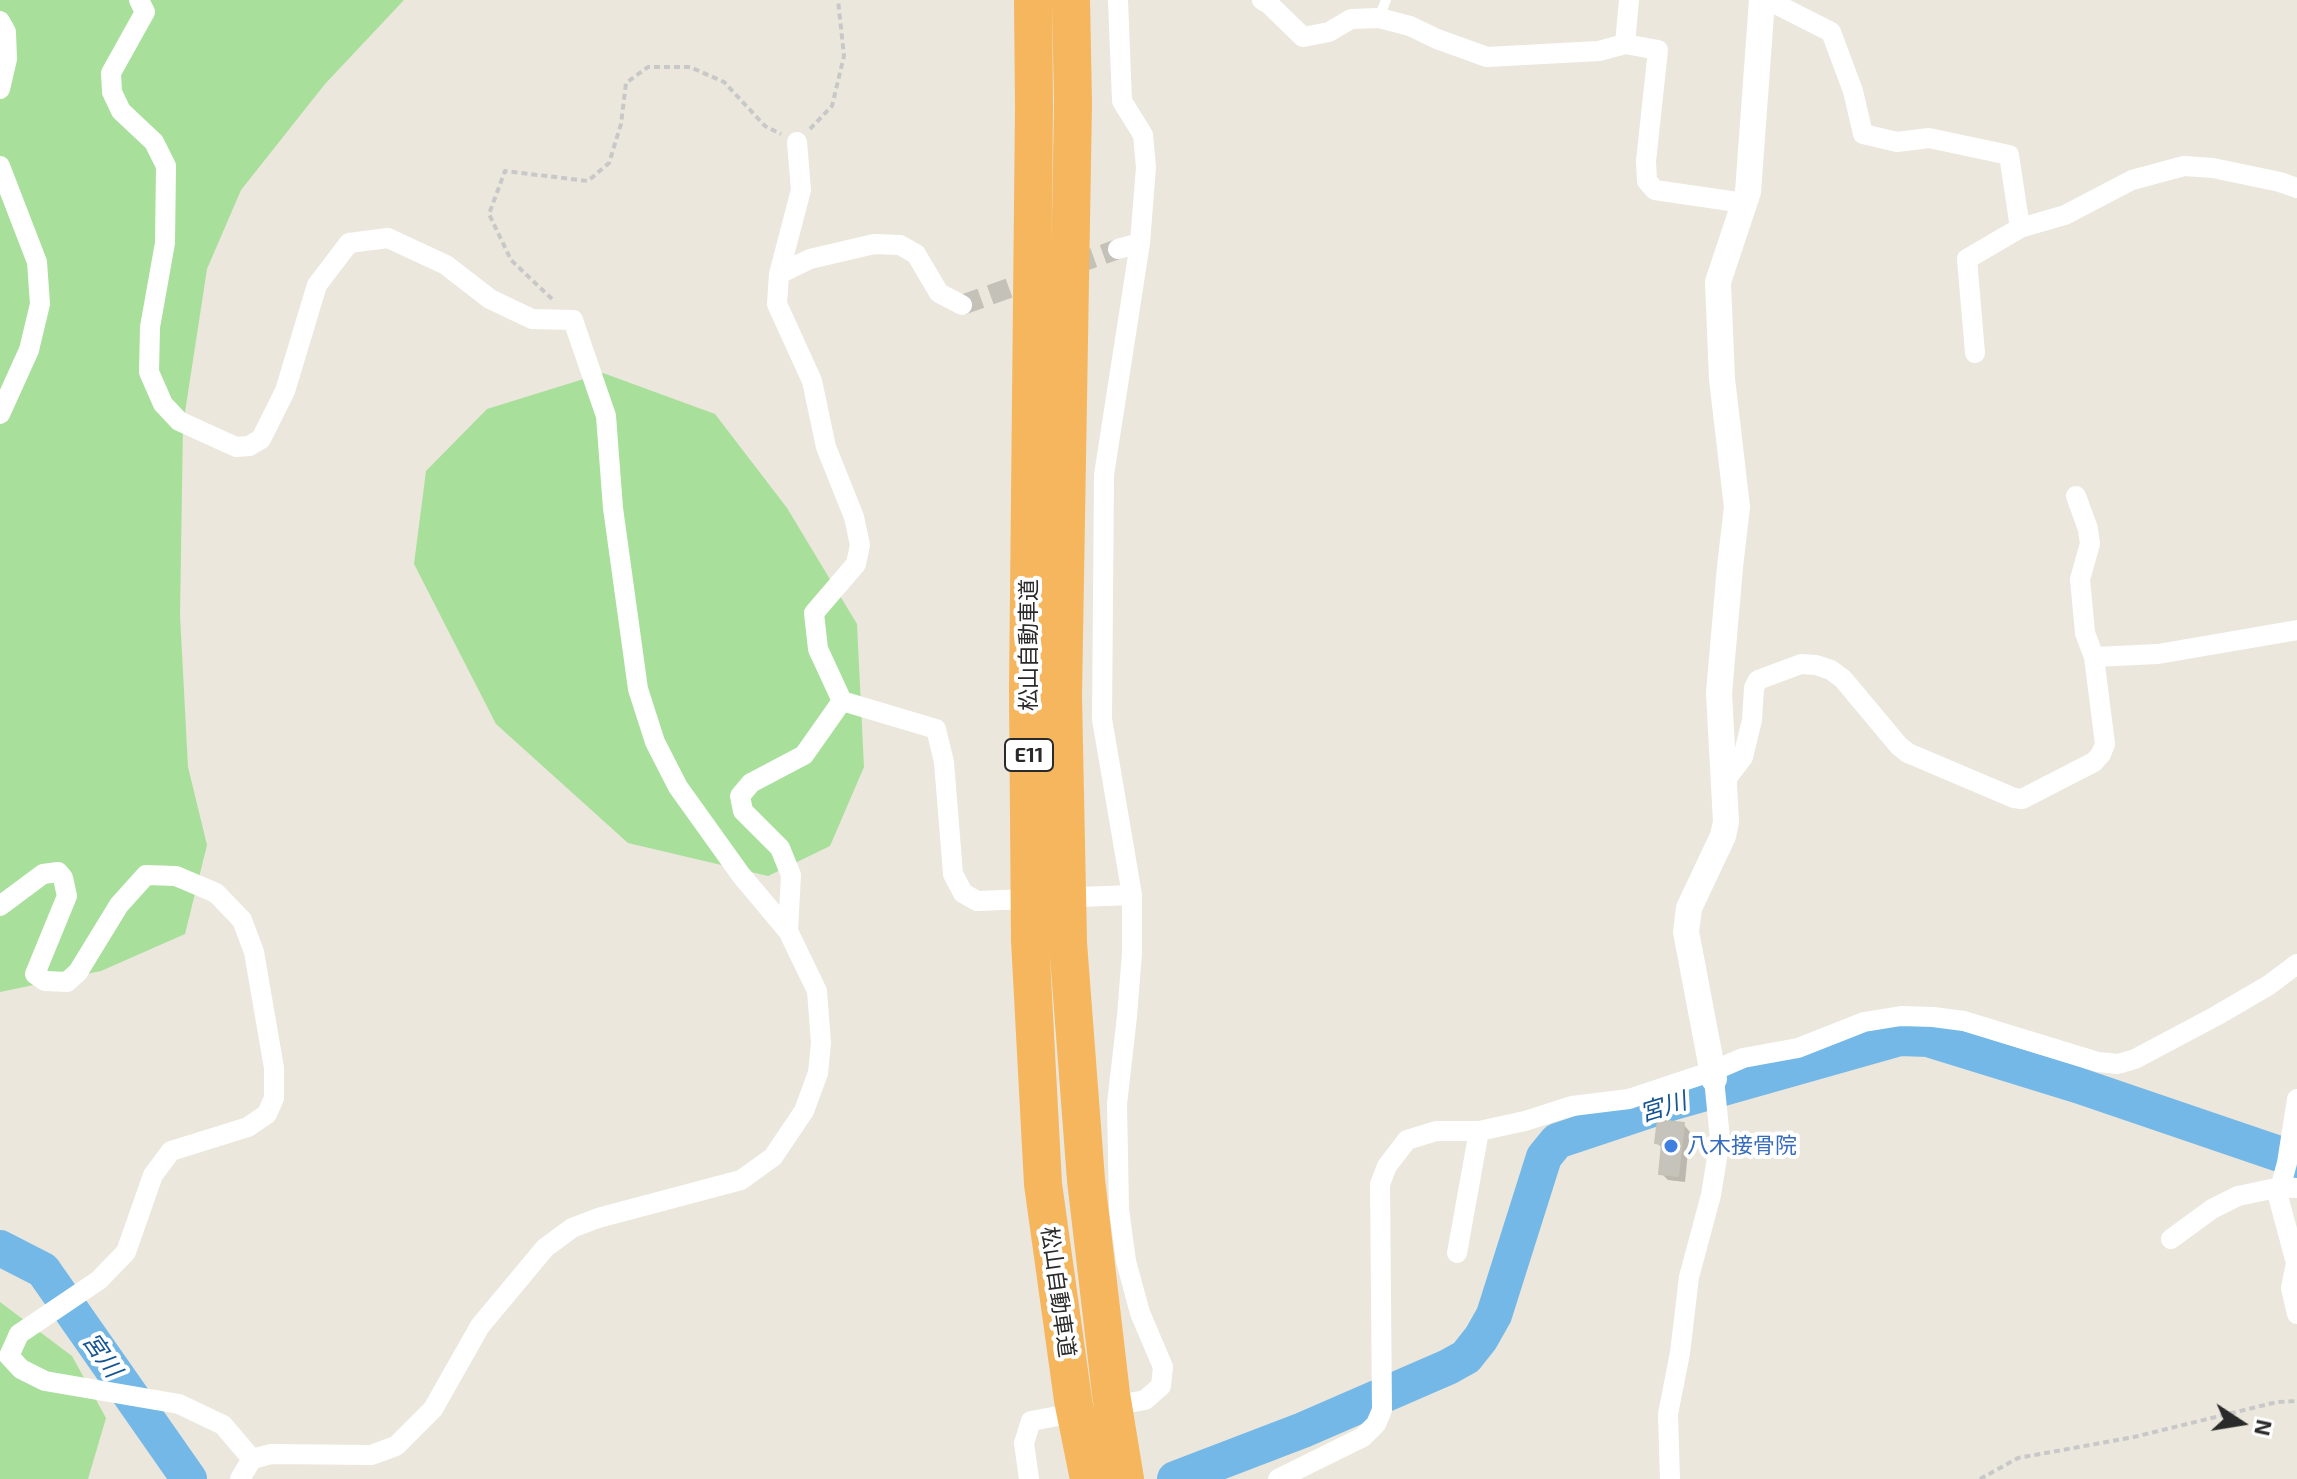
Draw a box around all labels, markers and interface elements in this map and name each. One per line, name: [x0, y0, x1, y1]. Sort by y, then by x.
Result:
street label: 松山自動車道: [1016, 579, 1042, 711]
road number: E11: [1005, 739, 1053, 771]
water label: 宮川: [1636, 1086, 1690, 1128]
place label: 八木接骨院: [1687, 1133, 1797, 1159]
marker: 八木接骨院: [1662, 1137, 1680, 1155]
street label: 松山自動車道: [1036, 1225, 1080, 1359]
water label: 宮川: [76, 1327, 128, 1383]
north arrow: [2201, 1383, 2281, 1463]
text: N: [2250, 1418, 2279, 1438]

